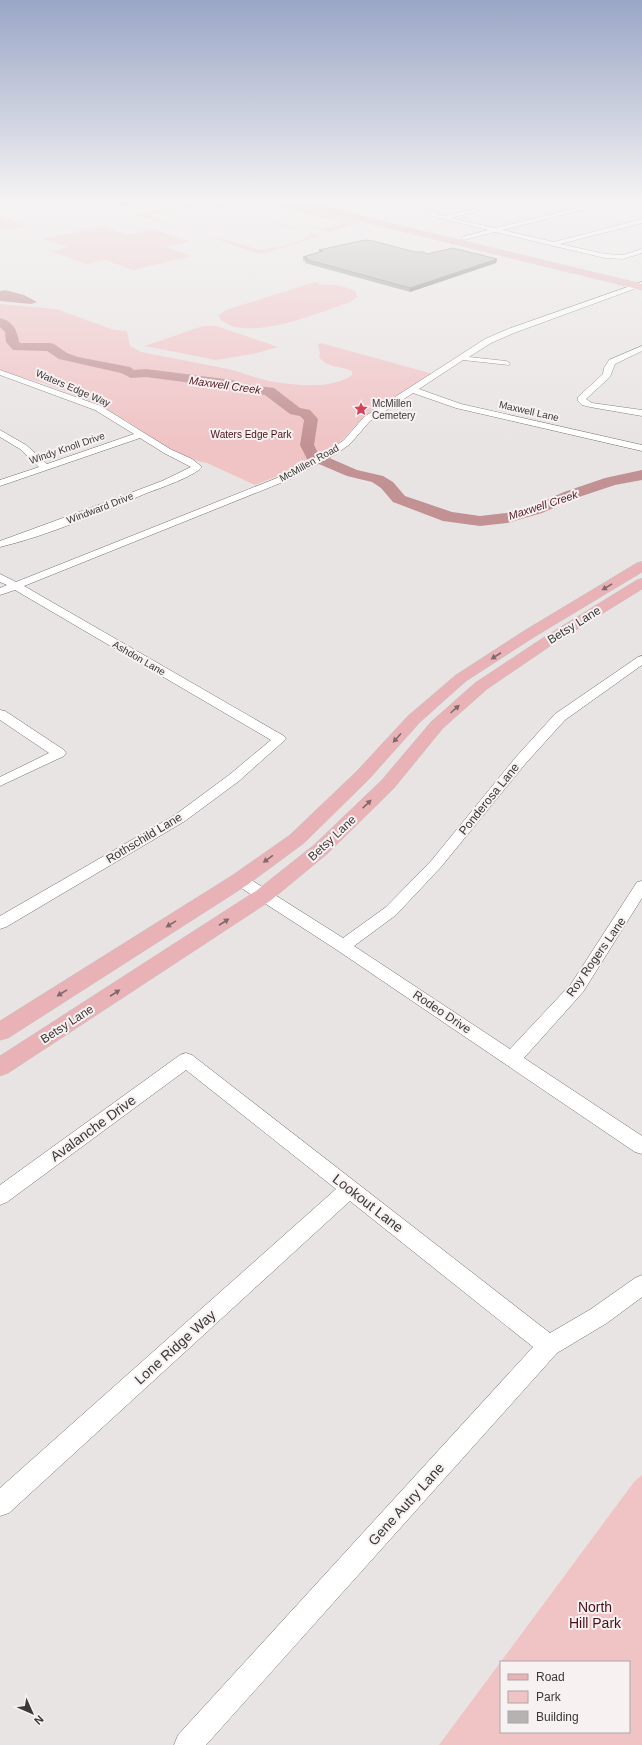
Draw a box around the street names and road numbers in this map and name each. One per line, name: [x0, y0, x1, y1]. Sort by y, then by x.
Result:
street label: Waters Edge Way: [34, 367, 112, 409]
street label: Maxwell Lane: [498, 399, 560, 423]
street label: Windy Knoll Drive: [28, 430, 107, 466]
street label: McMillen Road: [277, 442, 341, 484]
street label: Windward Drive: [65, 490, 135, 526]
street label: Betsy Lane: [545, 603, 603, 647]
street label: Ashdon Lane: [111, 638, 168, 678]
street label: Ponderosa Lane: [456, 760, 522, 838]
street label: Rothschild Lane: [104, 810, 185, 866]
street label: Betsy Lane: [305, 812, 359, 864]
street label: Roy Rogers Lane: [563, 914, 629, 999]
street label: Rodeo Drive: [410, 988, 474, 1037]
street label: Betsy Lane: [38, 1002, 96, 1046]
street label: Avalanche Drive: [47, 1092, 139, 1164]
street label: Lookout Lane: [330, 1171, 407, 1236]
street label: Lone Ridge Way: [131, 1307, 219, 1387]
street label: Gene Autry Lane: [365, 1459, 447, 1548]

